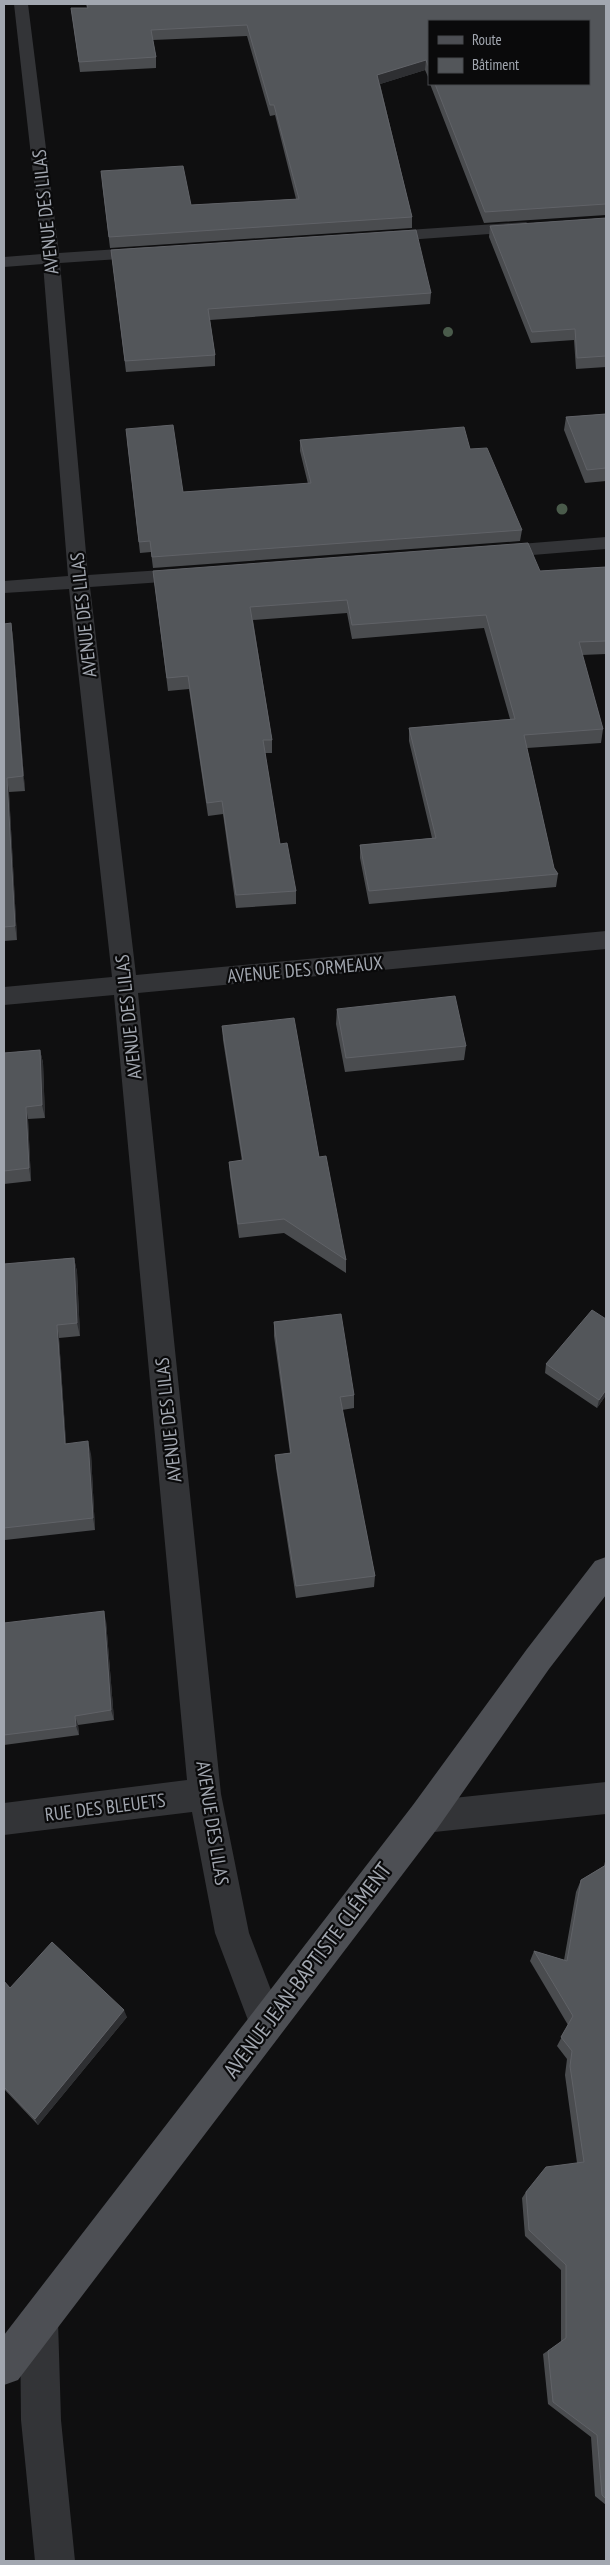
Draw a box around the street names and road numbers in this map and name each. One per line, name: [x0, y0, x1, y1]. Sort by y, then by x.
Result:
street label: AVENUE DES LILAS: [27, 148, 63, 276]
street label: AVENUE DES LILAS: [65, 551, 101, 679]
street label: AVENUE DES ORMEAUX: [226, 950, 384, 988]
street label: AVENUE DES LILAS: [110, 953, 146, 1081]
street label: AVENUE DES LILAS: [150, 1356, 186, 1484]
street label: AVENUE DES LILAS: [191, 1759, 235, 1887]
street label: RUE DES BLEUETS: [43, 1788, 167, 1826]
street label: AVENUE JEAN-BAPTISTE CLÉMENT: [217, 1857, 397, 2083]

